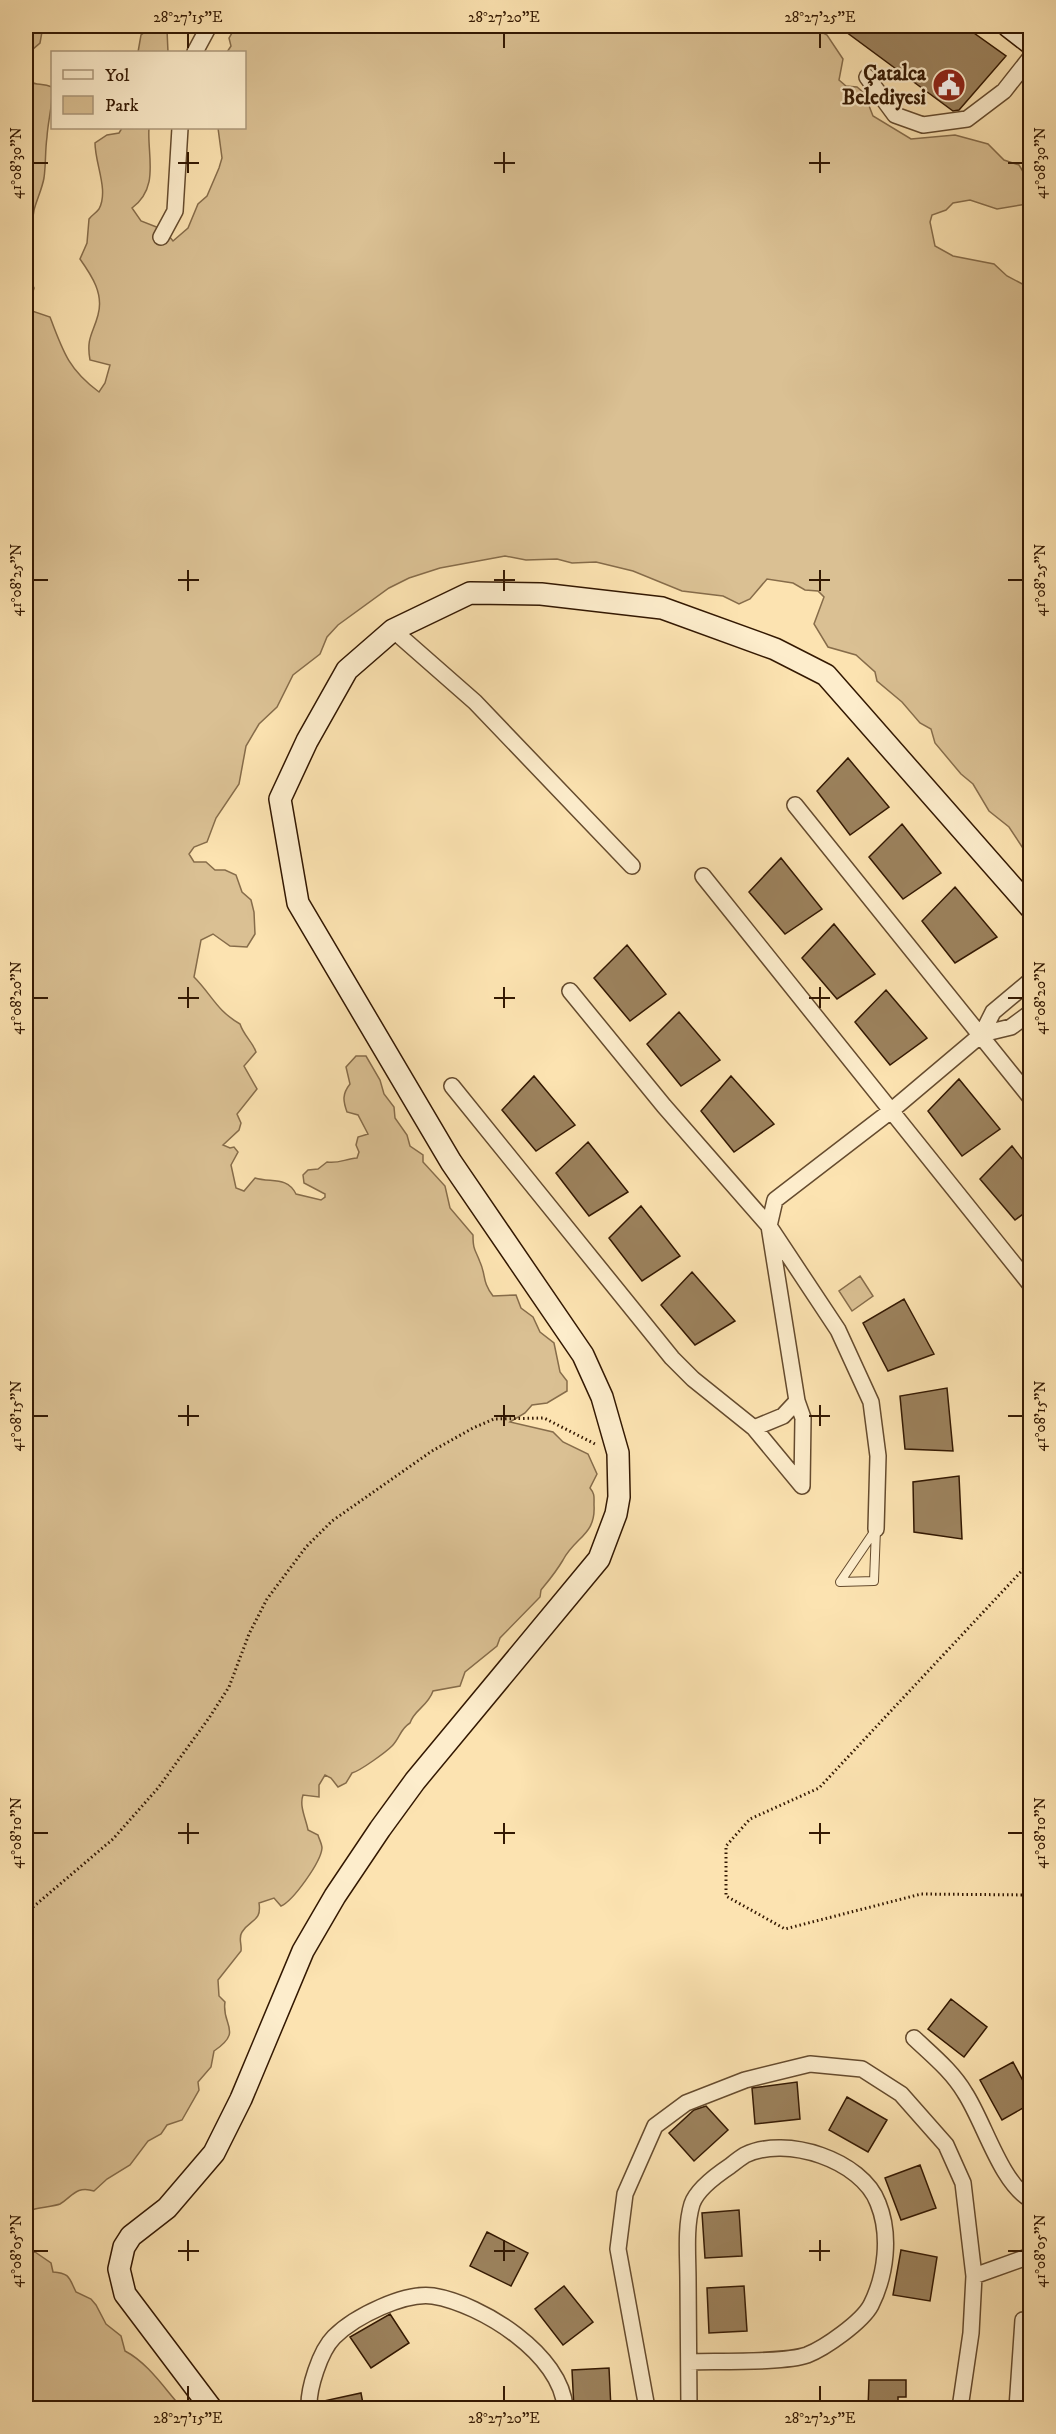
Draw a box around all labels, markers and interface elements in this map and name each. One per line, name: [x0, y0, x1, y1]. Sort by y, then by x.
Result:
text: 28°27'15"E: [153, 8, 223, 27]
text: 28°27'20"E: [468, 8, 540, 27]
text: 28°27'25"E: [784, 8, 856, 27]
legend: [51, 51, 246, 129]
place label: Çatalca Belediyesi: [842, 61, 927, 111]
text: Yol: [105, 65, 130, 87]
public building icon: Çatalca Belediyesi: [931, 67, 967, 103]
text: Park: [105, 95, 139, 117]
text: 41°08'30"N: [7, 127, 26, 199]
text: 41°08'30"N: [1031, 127, 1050, 199]
text: 41°08'25"N: [7, 544, 26, 616]
text: 41°08'25"N: [1031, 544, 1050, 616]
text: 41°08'20"N: [7, 961, 26, 1035]
text: 41°08'20"N: [1031, 961, 1050, 1035]
text: 41°08'15"N: [7, 1381, 26, 1452]
text: 41°08'15"N: [1031, 1381, 1050, 1452]
text: 41°08'10"N: [7, 1797, 26, 1869]
text: 41°08'10"N: [1031, 1797, 1050, 1869]
text: 41°08'05"N: [7, 2214, 26, 2288]
text: 41°08'05"N: [1031, 2214, 1050, 2288]
text: 28°27'15"E: [153, 2409, 223, 2428]
text: 28°27'20"E: [468, 2409, 540, 2428]
text: 28°27'25"E: [784, 2409, 856, 2428]

